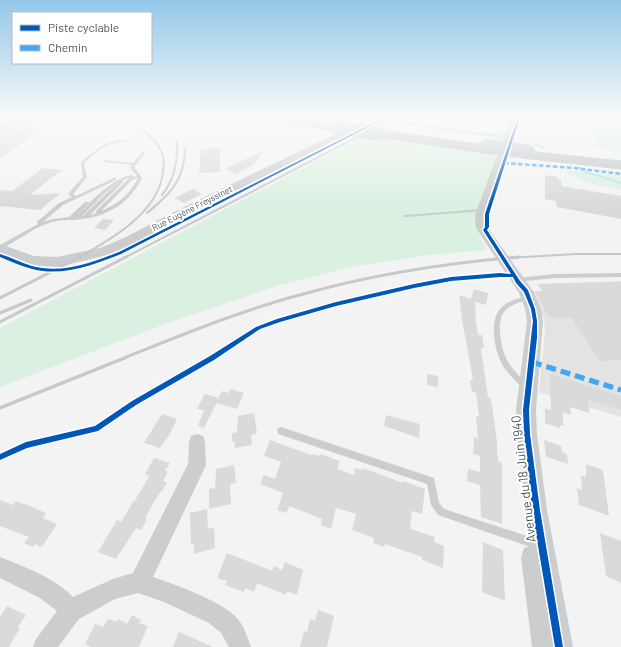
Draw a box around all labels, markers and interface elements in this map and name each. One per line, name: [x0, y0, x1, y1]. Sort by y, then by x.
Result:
legend: [12, 12, 152, 64]
text: Piste cyclable: [48, 20, 119, 34]
text: Chemin: [48, 40, 88, 54]
street label: Rue Eugène Freyssinet: [150, 183, 234, 233]
street label: Avenue du 18 Juin 1940: [507, 415, 539, 543]

